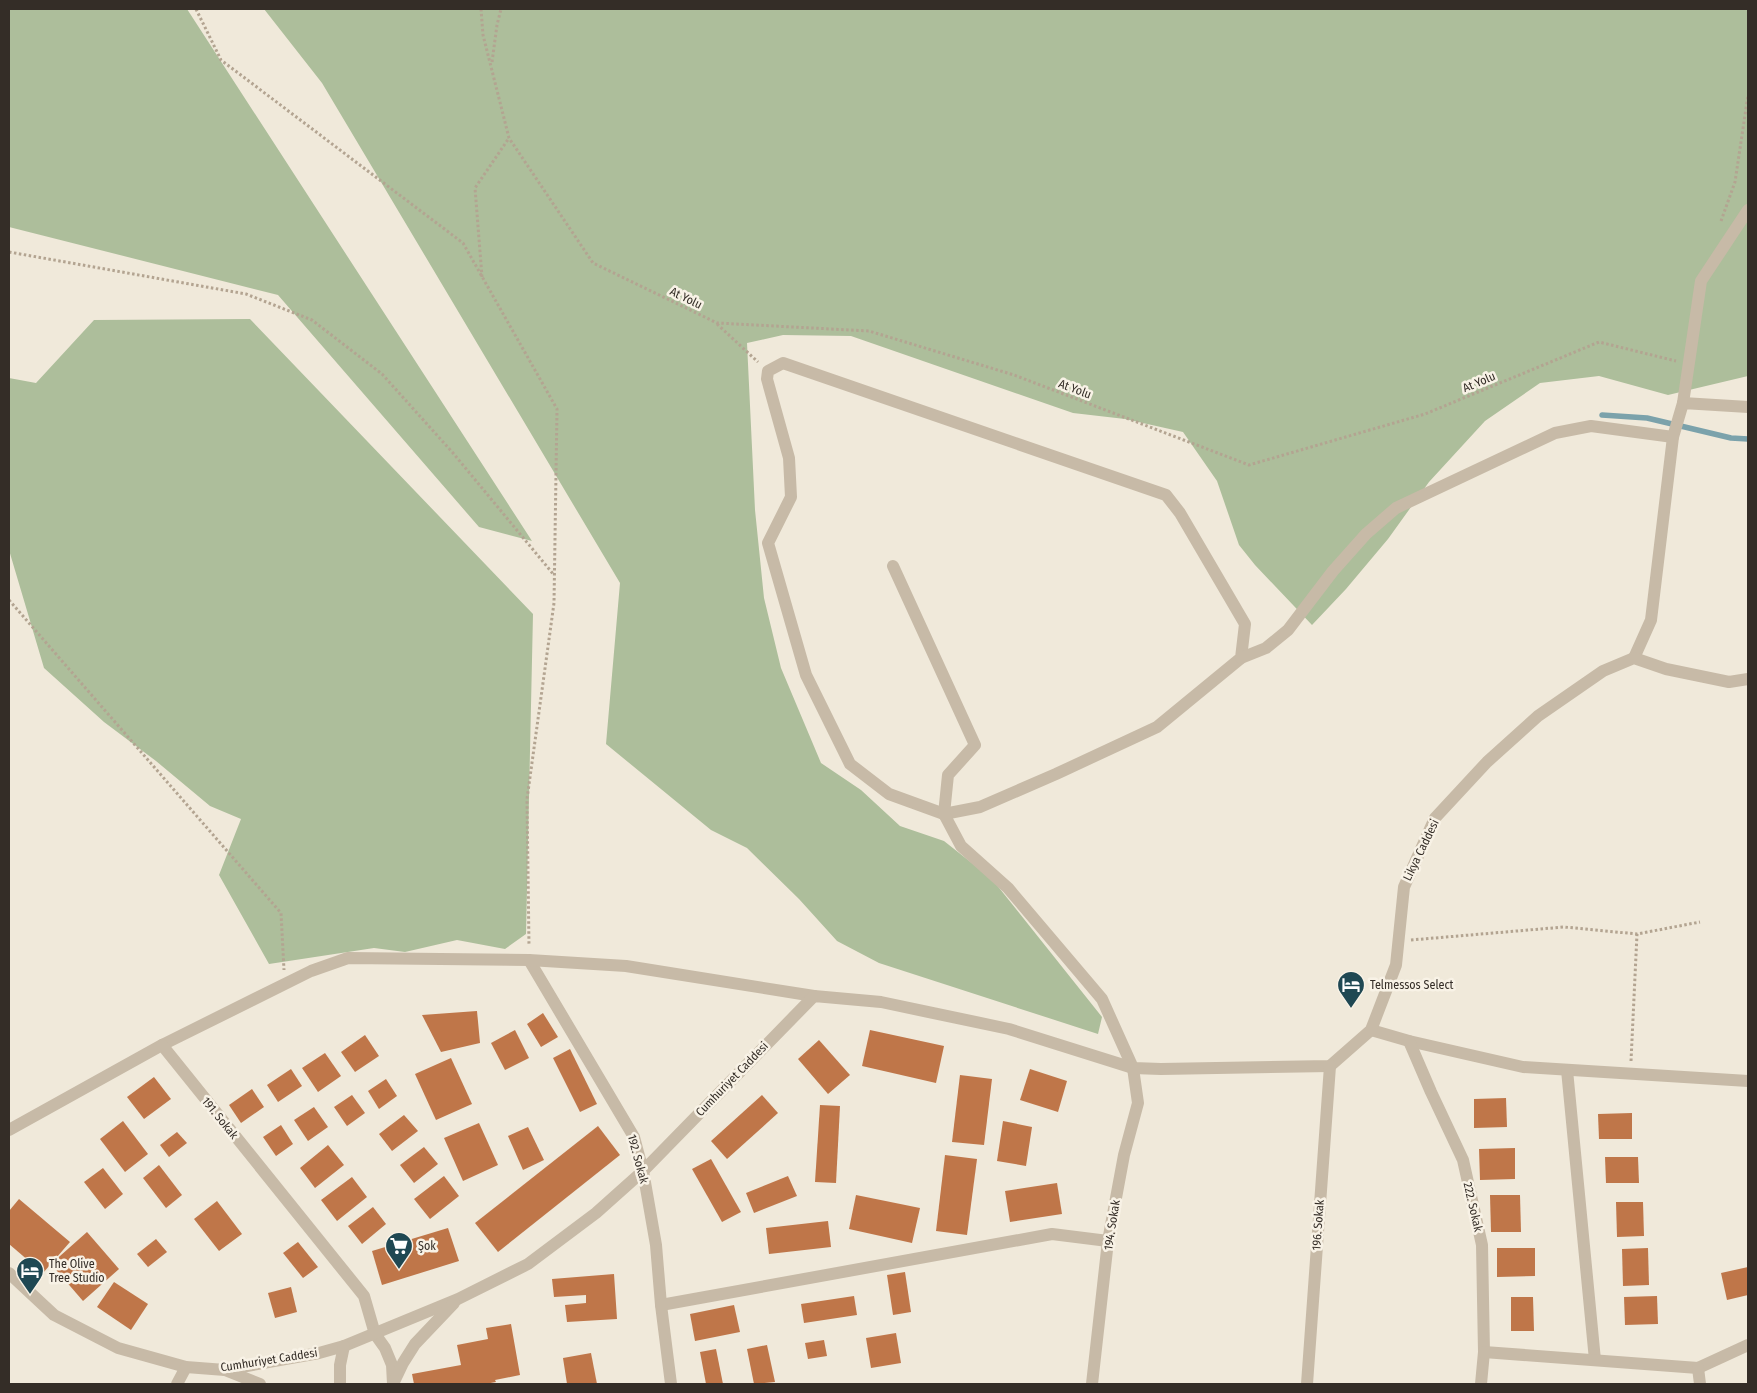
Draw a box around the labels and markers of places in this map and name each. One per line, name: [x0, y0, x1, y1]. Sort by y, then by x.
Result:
hotel icon: Telmessos Select: [1336, 970, 1366, 1009]
place label: Telmessos Select: [1370, 978, 1454, 992]
supermarket icon: Şok: [384, 1231, 414, 1270]
place label: Şok: [418, 1239, 436, 1253]
hotel icon: The Olive Tree Studio: [15, 1256, 45, 1295]
place label: The Olive Tree Studio: [49, 1257, 105, 1285]

